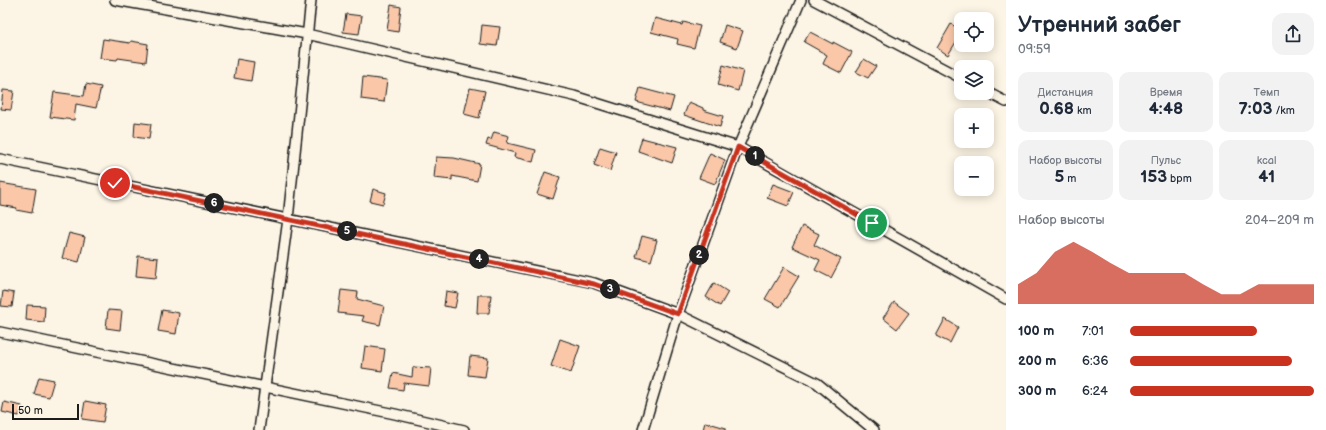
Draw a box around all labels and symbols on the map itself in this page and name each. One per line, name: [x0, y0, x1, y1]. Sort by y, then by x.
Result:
pin: 1: [745, 146, 765, 166]
pin: [98, 166, 132, 200]
pin: 6: [204, 193, 224, 213]
pin: [855, 206, 889, 240]
pin: 5: [337, 221, 357, 241]
pin: 2: [689, 245, 709, 265]
pin: 4: [469, 249, 489, 269]
pin: 3: [600, 279, 620, 299]
scale bar: [12, 402, 79, 421]

